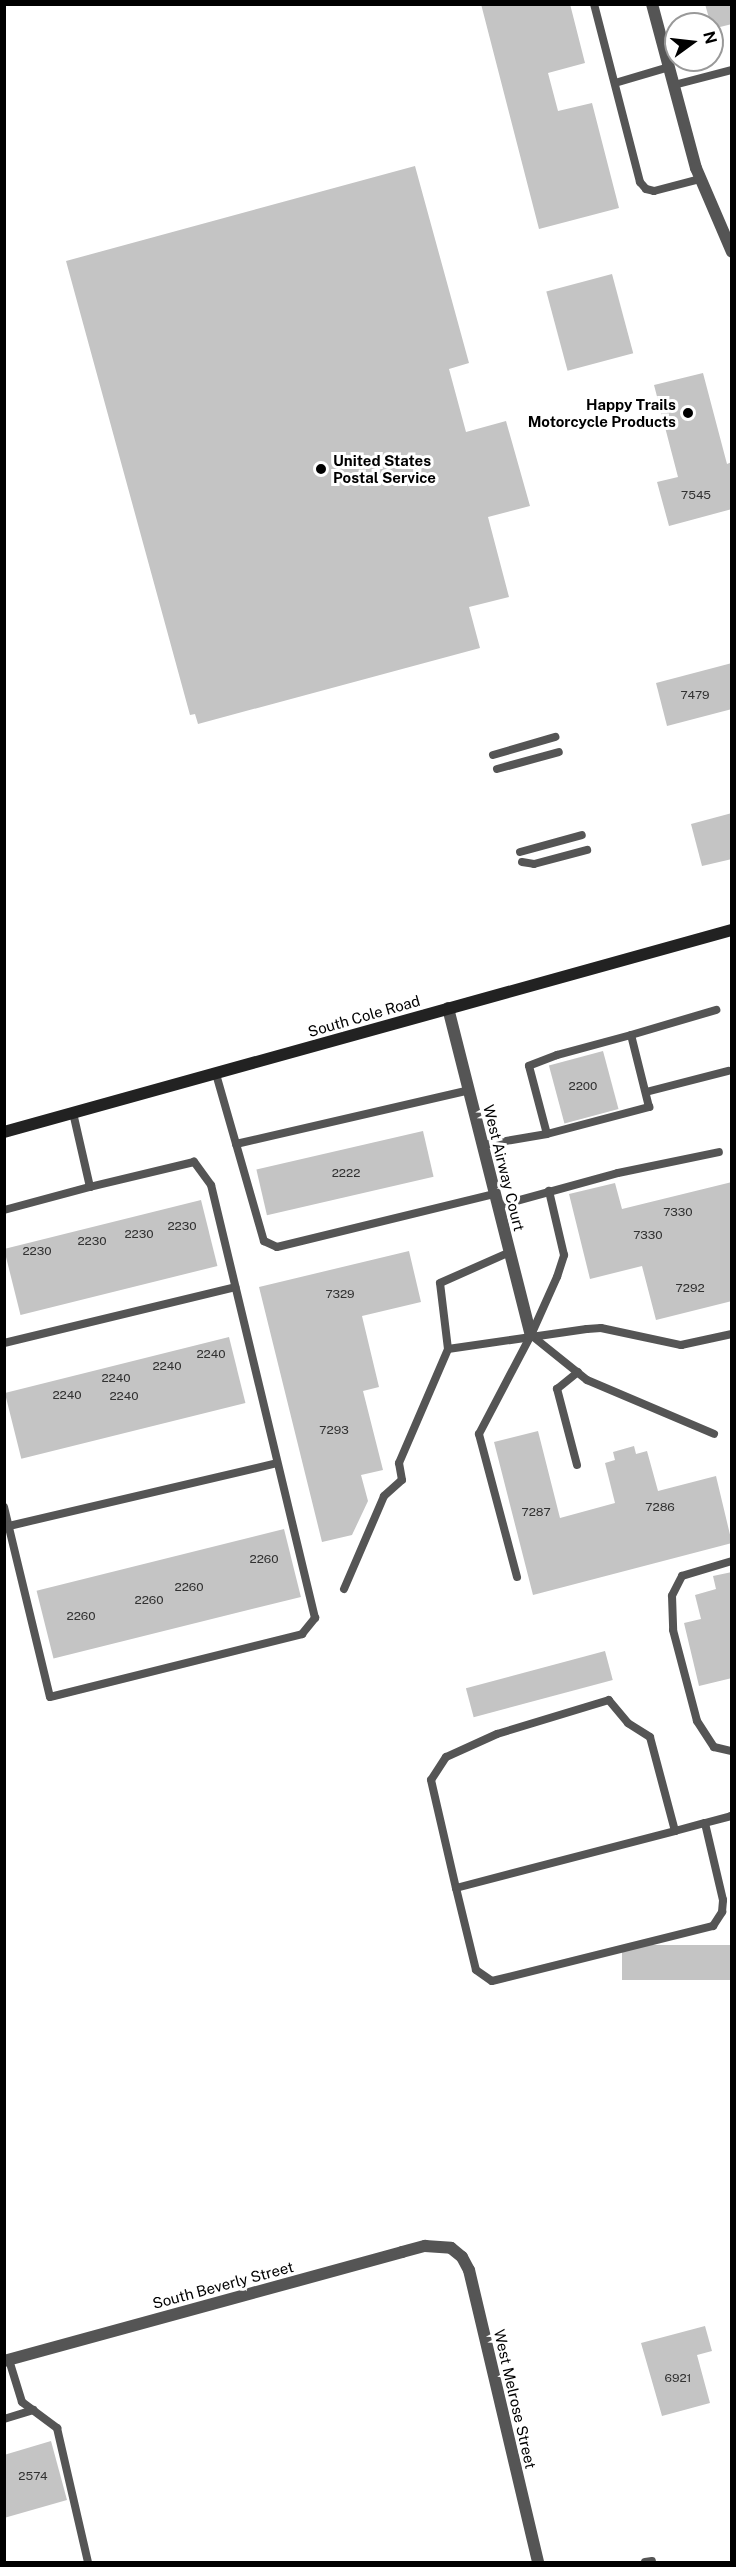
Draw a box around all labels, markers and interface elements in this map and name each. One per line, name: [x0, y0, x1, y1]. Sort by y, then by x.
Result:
north arrow: [664, 12, 724, 72]
text: N: [699, 29, 721, 46]
place label: Happy Trails Motorcycle Products: [528, 395, 676, 430]
marker: Happy Trails Motorcycle Products: [681, 406, 695, 420]
place label: United States Postal Service: [333, 451, 436, 486]
marker: United States Postal Service: [314, 462, 328, 476]
house number: 7545: [681, 489, 711, 503]
house number: 7479: [681, 689, 709, 703]
street label: South Cole Road: [306, 991, 422, 1041]
house number: 2200: [569, 1080, 597, 1094]
street label: West Airway Court: [480, 1103, 528, 1233]
house number: 2222: [332, 1167, 360, 1181]
house number: 7330: [663, 1206, 693, 1220]
house number: 2230: [167, 1220, 197, 1234]
house number: 2230: [124, 1228, 154, 1242]
house number: 7330: [633, 1229, 663, 1243]
house number: 2230: [77, 1235, 107, 1249]
house number: 2230: [22, 1245, 52, 1259]
house number: 7292: [675, 1282, 705, 1296]
house number: 7329: [325, 1288, 355, 1302]
house number: 2240: [196, 1348, 226, 1362]
house number: 2240: [152, 1360, 182, 1374]
house number: 2240: [101, 1372, 131, 1386]
house number: 2240: [52, 1389, 82, 1403]
house number: 2240: [109, 1390, 139, 1404]
house number: 7293: [319, 1424, 349, 1438]
house number: 7286: [645, 1501, 675, 1515]
house number: 7287: [521, 1506, 551, 1520]
house number: 2260: [249, 1553, 279, 1567]
house number: 2260: [174, 1581, 204, 1595]
house number: 2260: [134, 1594, 164, 1608]
house number: 2260: [66, 1610, 96, 1624]
street label: South Beverly Street: [150, 2258, 296, 2312]
street label: West Melrose Street: [490, 2327, 540, 2471]
house number: 6921: [665, 2372, 691, 2386]
house number: 2574: [18, 2470, 48, 2484]

